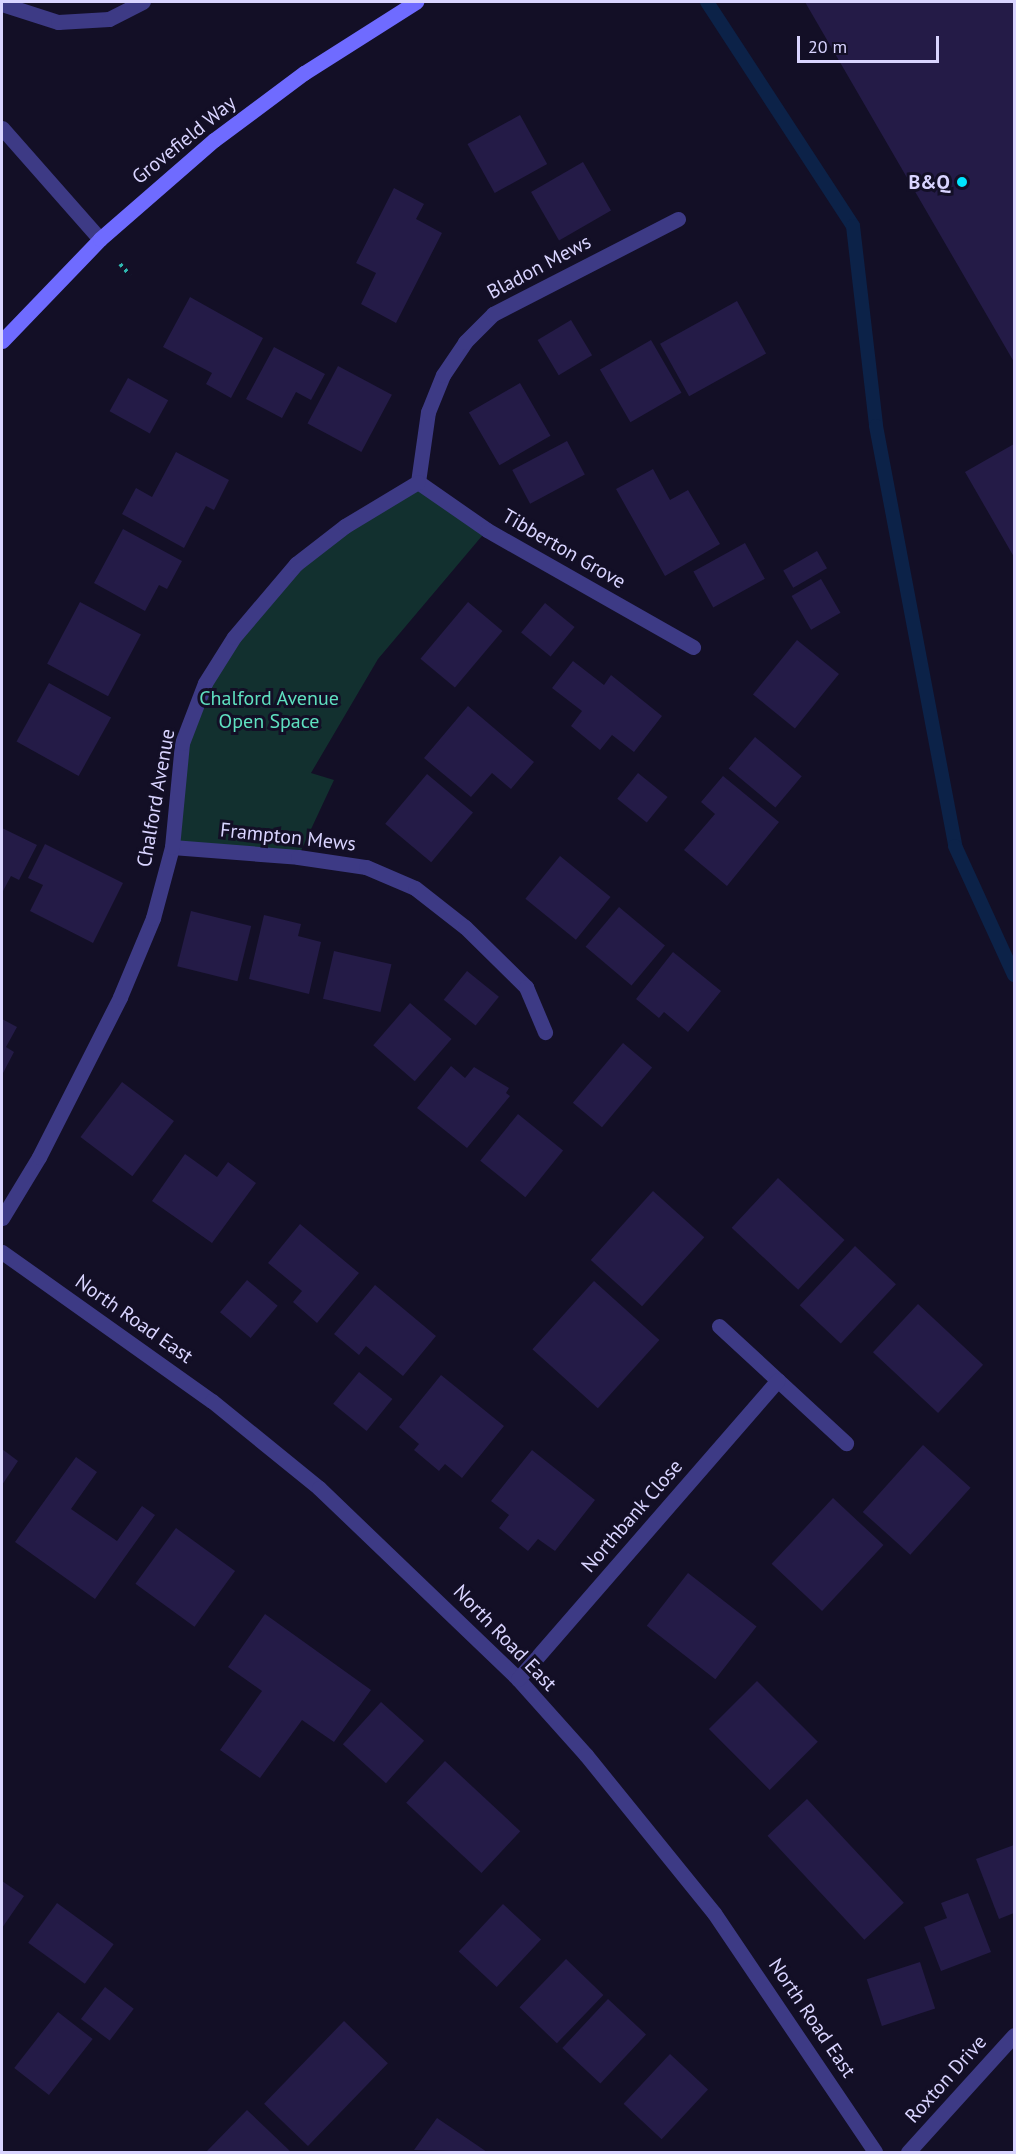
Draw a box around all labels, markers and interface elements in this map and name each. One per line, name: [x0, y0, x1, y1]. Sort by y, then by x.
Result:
scale bar: [800, 24, 942, 62]
text: 20 m: [808, 35, 847, 58]
street label: Grovefield Way: [127, 91, 241, 189]
place label: B&Q: [909, 170, 950, 194]
marker: B&Q: [955, 175, 969, 189]
street label: Bladon Mews: [483, 230, 595, 304]
street label: Tibberton Grove: [498, 504, 630, 594]
park label: Chalford Avenue Open Space: [199, 686, 339, 733]
street label: Chalford Avenue: [132, 727, 180, 869]
street label: Frampton Mews: [219, 818, 357, 856]
street label: North Road East: [71, 1270, 197, 1368]
street label: Northbank Close: [576, 1454, 688, 1578]
street label: North Road East: [448, 1580, 562, 1696]
street label: North Road East: [763, 1954, 861, 2082]
street label: Roxton Drive: [900, 2030, 992, 2128]

